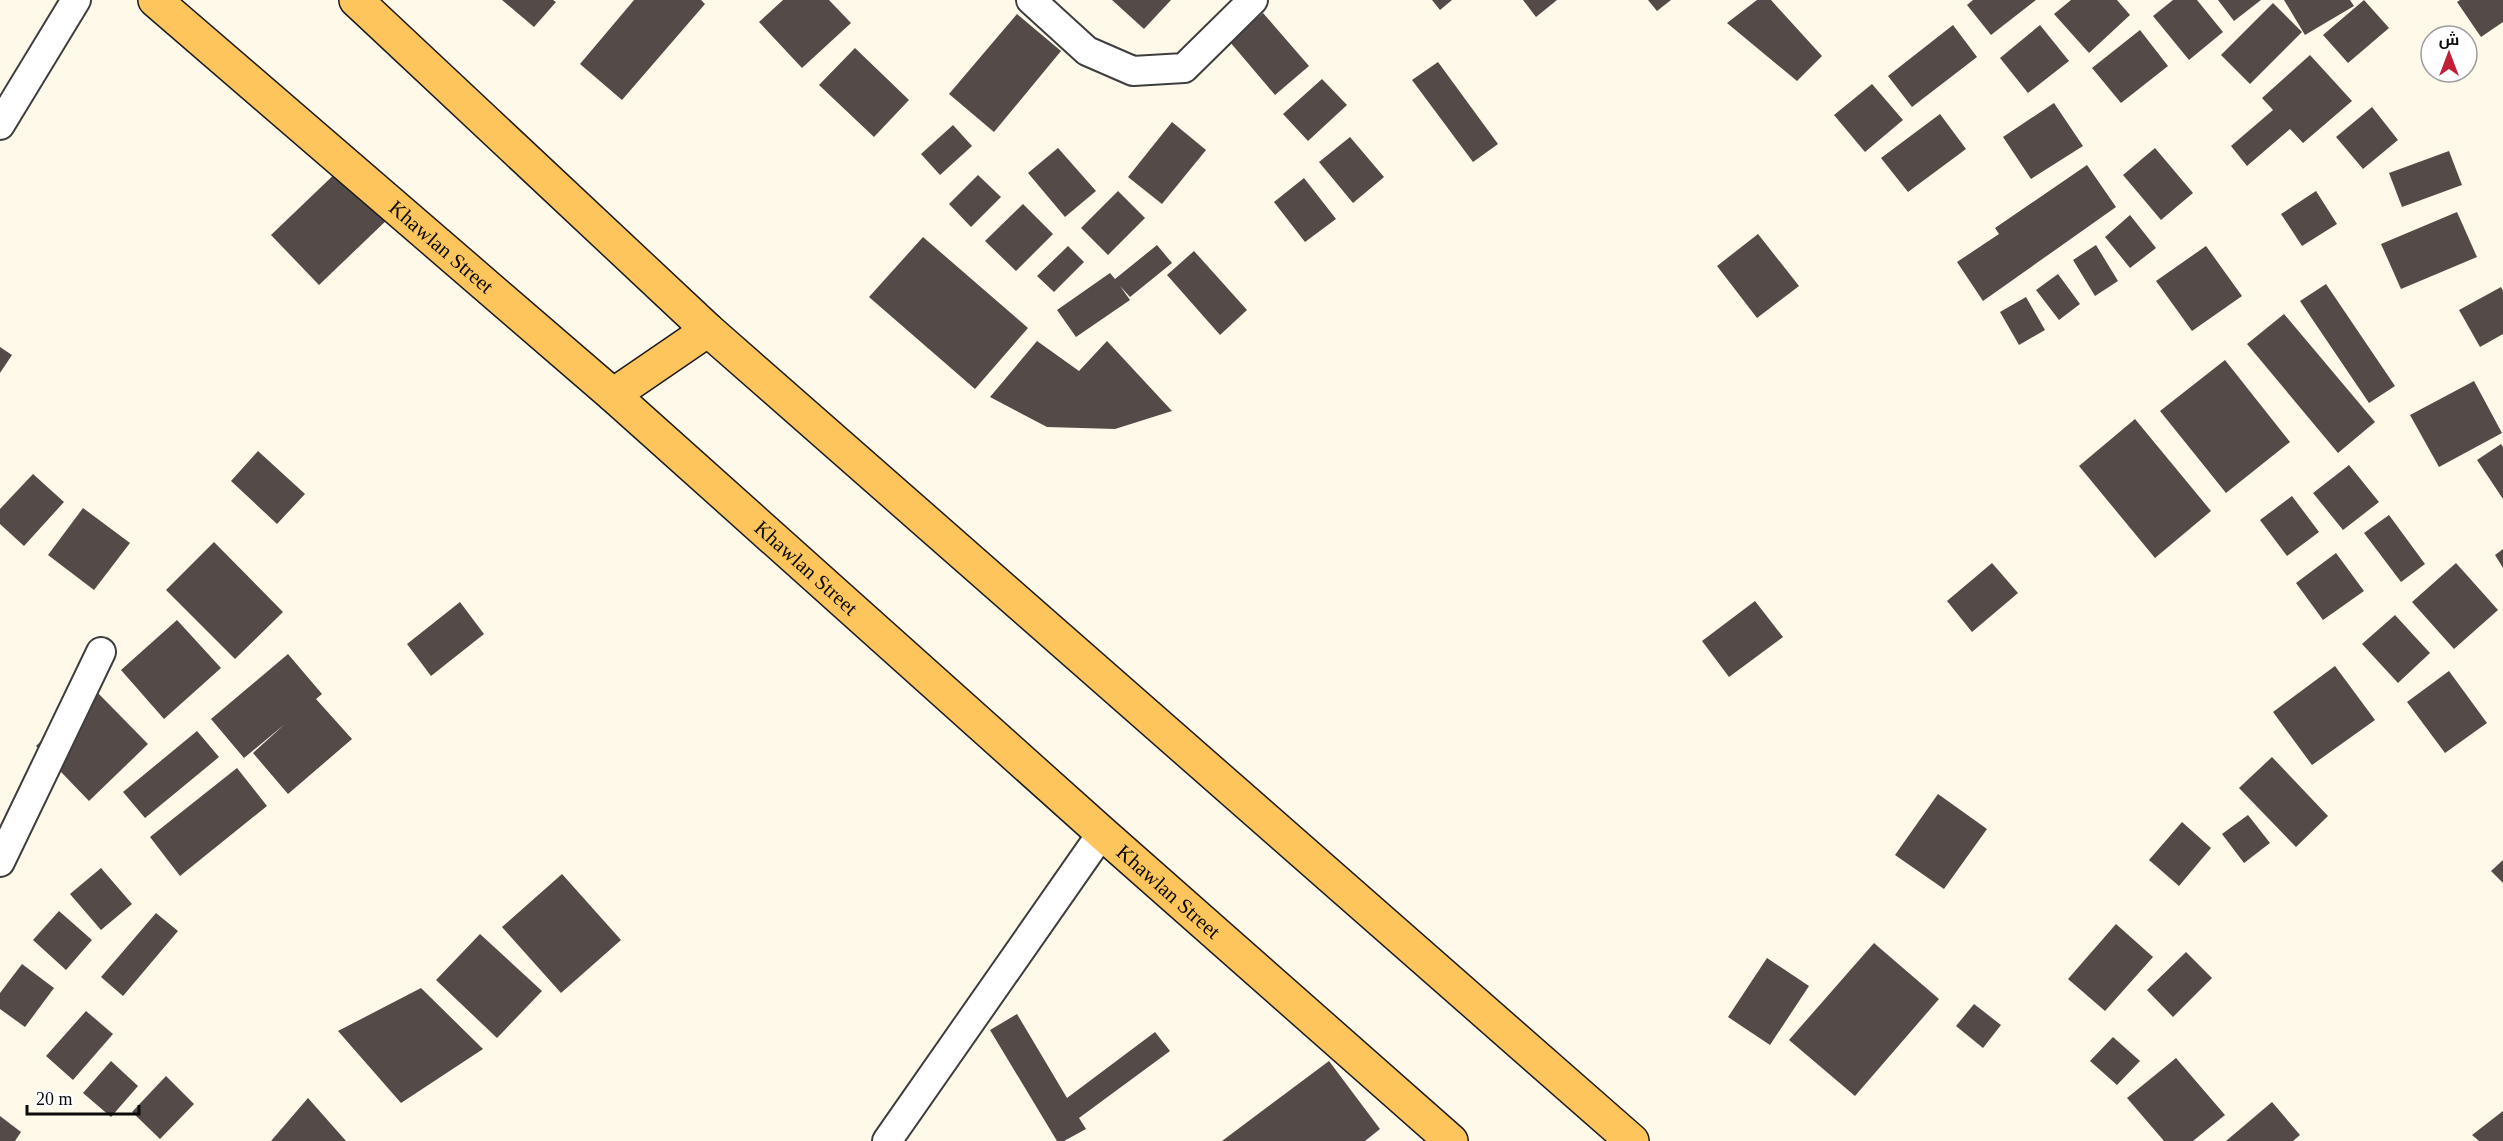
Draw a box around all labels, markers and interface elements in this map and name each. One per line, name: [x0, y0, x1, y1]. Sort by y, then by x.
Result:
north arrow: [2419, 24, 2479, 84]
text: ش: [2439, 31, 2459, 49]
street label: Khawlan Street: [384, 195, 498, 299]
street label: Khawlan Street: [750, 516, 863, 620]
street label: Khawlan Street: [1112, 840, 1225, 944]
scale bar: [27, 1078, 140, 1116]
text: 20 m: [36, 1089, 73, 1109]

